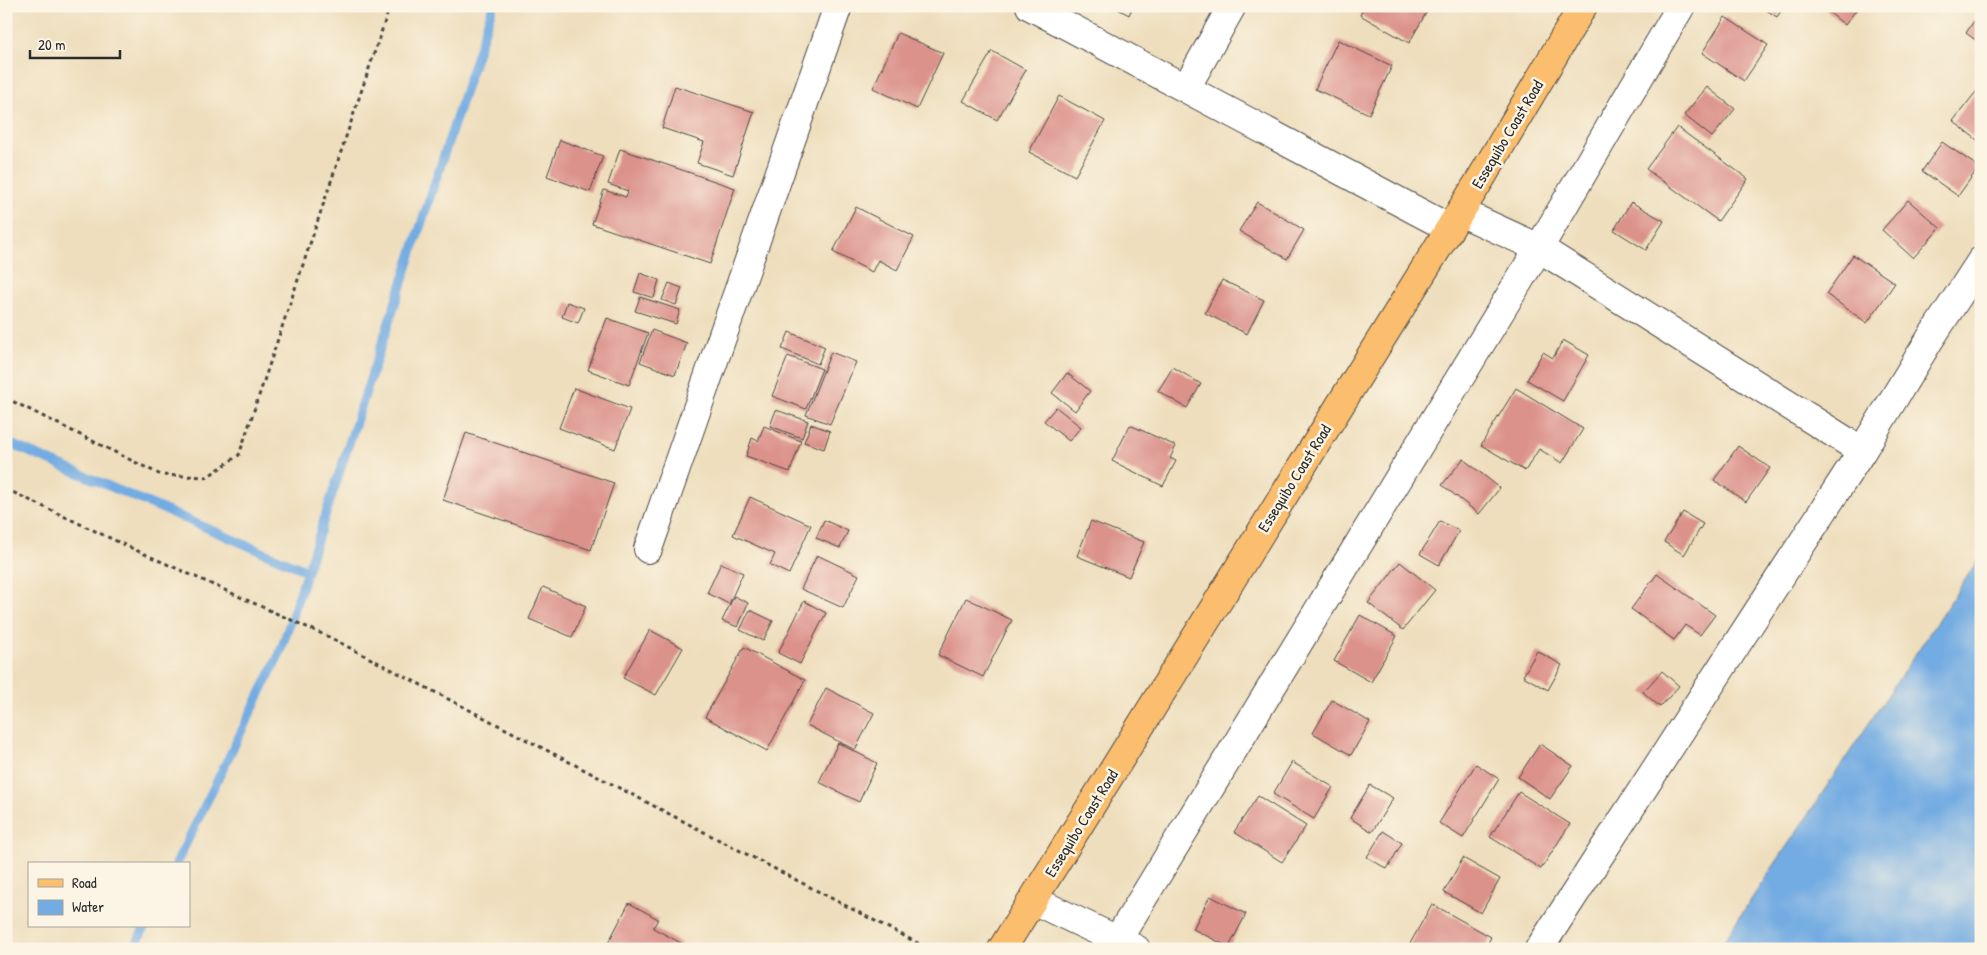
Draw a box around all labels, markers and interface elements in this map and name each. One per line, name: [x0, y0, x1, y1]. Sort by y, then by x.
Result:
scale bar: [30, 28, 120, 60]
text: 20 m: [38, 34, 65, 55]
street label: Essequibo Coast Road: [1466, 76, 1548, 192]
street label: Essequibo Coast Road: [1252, 420, 1336, 536]
street label: Essequibo Coast Road: [1039, 765, 1123, 881]
legend: [28, 862, 190, 928]
text: Road: [72, 872, 97, 893]
text: Water: [72, 896, 104, 917]

